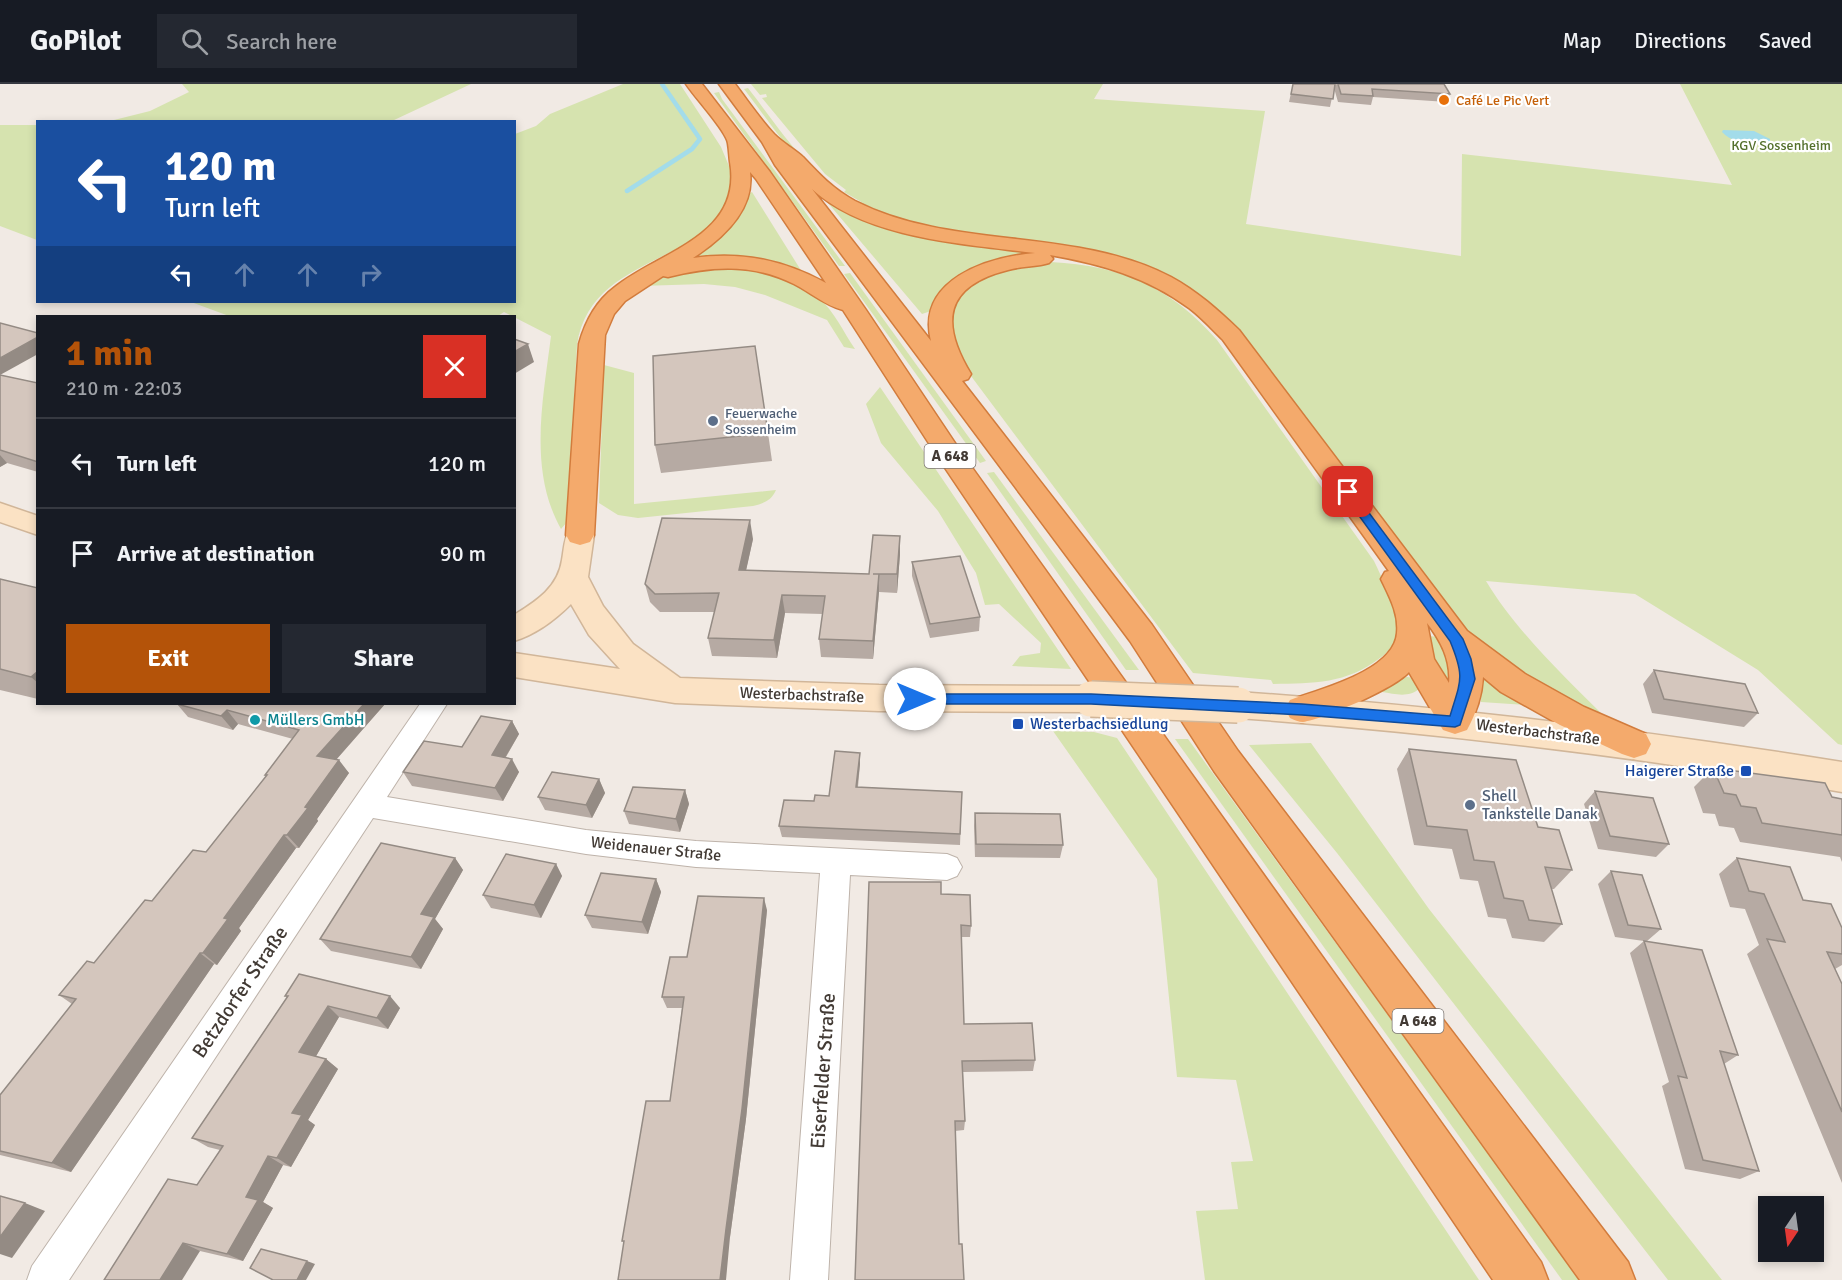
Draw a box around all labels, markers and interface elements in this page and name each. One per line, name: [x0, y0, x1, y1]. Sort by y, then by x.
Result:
search box: [157, 14, 577, 68]
text: GoPilot: [30, 24, 121, 58]
icon: search: [178, 25, 211, 58]
text: Search here: [226, 28, 337, 55]
text: Map: [1563, 28, 1601, 54]
text: Directions: [1634, 28, 1726, 54]
text: Saved: [1759, 28, 1812, 54]
place label: Café Le Pic Vert: [1456, 92, 1549, 109]
marker: Café Le Pic Vert: [1437, 93, 1451, 107]
park label: KGV Sossenheim: [1731, 137, 1831, 154]
text: 120 m: [165, 141, 276, 192]
icon: left: [66, 144, 144, 222]
text: Turn left: [165, 192, 260, 225]
icon: left: [165, 258, 198, 291]
icon: ahead: [228, 258, 261, 291]
icon: ahead: [291, 258, 324, 291]
icon: right: [354, 258, 387, 291]
text: 1 min: [66, 331, 153, 376]
button: close: [423, 335, 486, 398]
text: 210 m · 22:03: [66, 376, 182, 401]
place label: Feuerwache Sossenheim: [725, 405, 797, 438]
marker: Feuerwache Sossenheim: [706, 414, 720, 428]
road number: A 648: [924, 444, 976, 468]
icon: left: [66, 447, 99, 480]
text: Turn left: [117, 450, 197, 477]
text: 120 m: [428, 450, 486, 477]
pin: [1322, 466, 1373, 517]
icon: arrive: [1331, 475, 1364, 508]
icon: arrive: [66, 537, 99, 570]
text: Arrive at destination: [117, 540, 314, 567]
text: 90 m: [440, 540, 486, 567]
button: Exit: [66, 624, 270, 693]
button: Share: [282, 624, 486, 693]
position arrow: [883, 667, 947, 731]
street label: Westerbachstraße: [739, 683, 865, 707]
place label: Müllers GmbH: [267, 710, 364, 730]
marker: Müllers GmbH: [248, 713, 262, 727]
place label: Westerbachsiedlung: [1030, 714, 1168, 734]
street label: Westerbachstraße: [1475, 714, 1601, 750]
marker: Westerbachsiedlung: [1011, 717, 1025, 731]
place label: Haigerer Straße: [1625, 761, 1734, 781]
marker: Haigerer Straße: [1739, 764, 1753, 778]
place label: Shell Tankstelle Danak: [1482, 786, 1598, 824]
marker: Shell Tankstelle Danak: [1463, 798, 1477, 812]
street label: Weidenauer Straße: [590, 832, 722, 866]
street label: Betzdorfer Straße: [187, 921, 293, 1063]
street label: Eiserfelder Straße: [805, 992, 841, 1150]
road number: A 648: [1392, 1009, 1444, 1033]
north arrow: [1758, 1196, 1824, 1262]
map controls: [1758, 1196, 1824, 1262]

